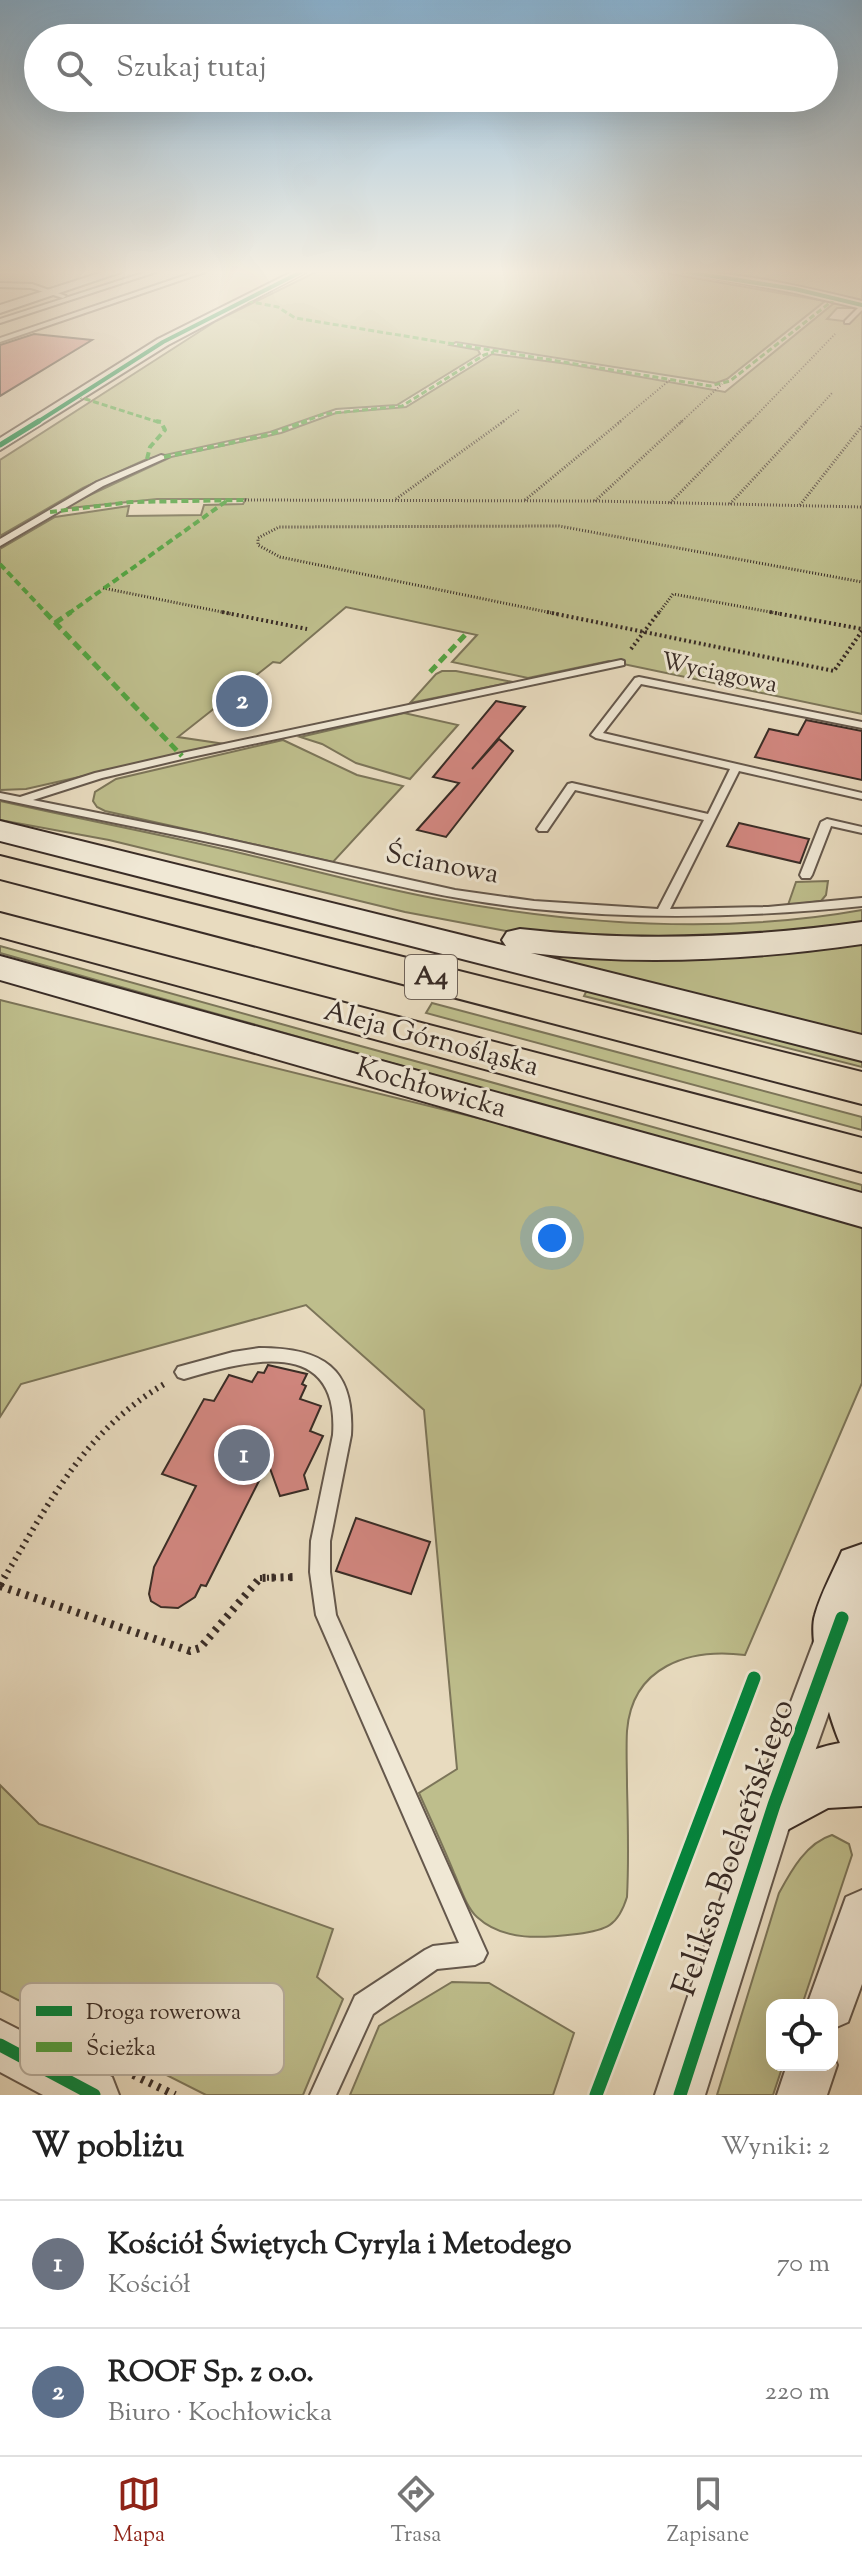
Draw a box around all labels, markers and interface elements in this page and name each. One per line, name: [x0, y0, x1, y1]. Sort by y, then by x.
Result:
search box: [24, 24, 838, 112]
icon: search: [52, 46, 96, 90]
text: Szukaj tutaj: [116, 47, 267, 90]
street label: Wyciągowa: [658, 645, 780, 703]
pin: 2: [216, 671, 268, 731]
street label: Ścianowa: [382, 834, 502, 896]
road number: A4: [405, 955, 457, 999]
street label: Aleja Górnośląska: [319, 992, 543, 1088]
street label: Kochłowicka: [351, 1048, 511, 1130]
your location: [532, 1218, 572, 1258]
pin: 1: [218, 1425, 270, 1485]
street label: Feliksa Bocheńskiego: [661, 1693, 809, 2003]
legend: [20, 1983, 284, 2075]
text: Droga rowerowa: [86, 1998, 241, 2030]
map controls: [766, 1999, 838, 2071]
button: locate: [766, 1999, 838, 2071]
text: Ścieżka: [86, 2033, 156, 2066]
text: W pobliżu: [32, 2123, 184, 2172]
text: Wyniki: 2: [721, 2129, 830, 2166]
text: Kościół Świętych Cyryla i Metodego: [108, 2224, 572, 2267]
text: 1: [54, 2246, 62, 2283]
text: 70 m: [777, 2246, 830, 2283]
text: Kościół: [108, 2267, 191, 2304]
text: ROOF Sp. z o.o.: [108, 2352, 314, 2395]
text: 2: [52, 2374, 64, 2411]
text: 220 m: [765, 2374, 830, 2411]
text: Biuro · Kochłowicka: [108, 2395, 332, 2432]
tab: Mapa: [113, 2472, 165, 2552]
tab: Trasa: [391, 2472, 441, 2552]
tab: Zapisane: [667, 2472, 749, 2552]

